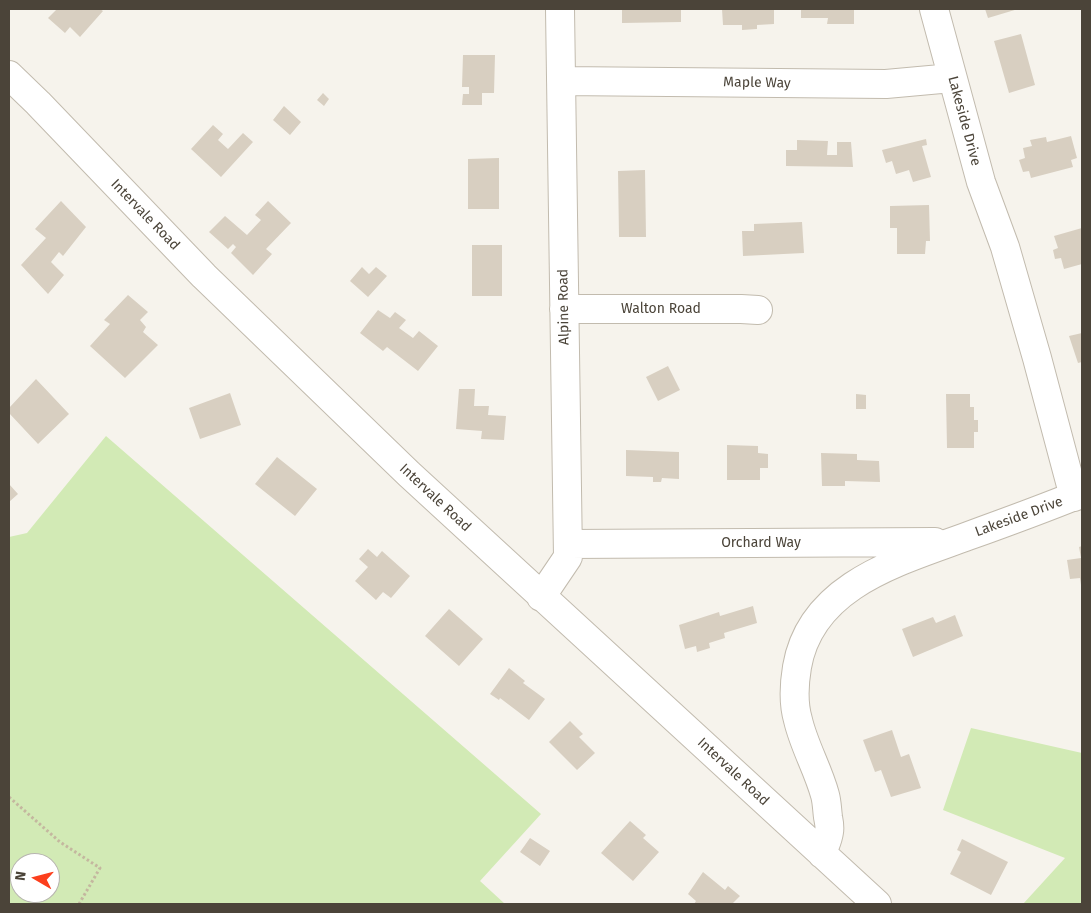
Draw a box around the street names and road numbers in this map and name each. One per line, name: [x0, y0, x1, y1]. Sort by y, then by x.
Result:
street label: Maple Way: [723, 74, 791, 92]
street label: Lakeside Drive: [944, 74, 984, 168]
street label: Intervale Road: [107, 176, 183, 254]
street label: Alpine Road: [555, 269, 573, 345]
street label: Walton Road: [621, 301, 701, 317]
street label: Intervale Road: [396, 460, 474, 536]
street label: Lakeside Drive: [973, 493, 1065, 541]
street label: Orchard Way: [721, 535, 801, 551]
street label: Intervale Road: [694, 734, 772, 810]

